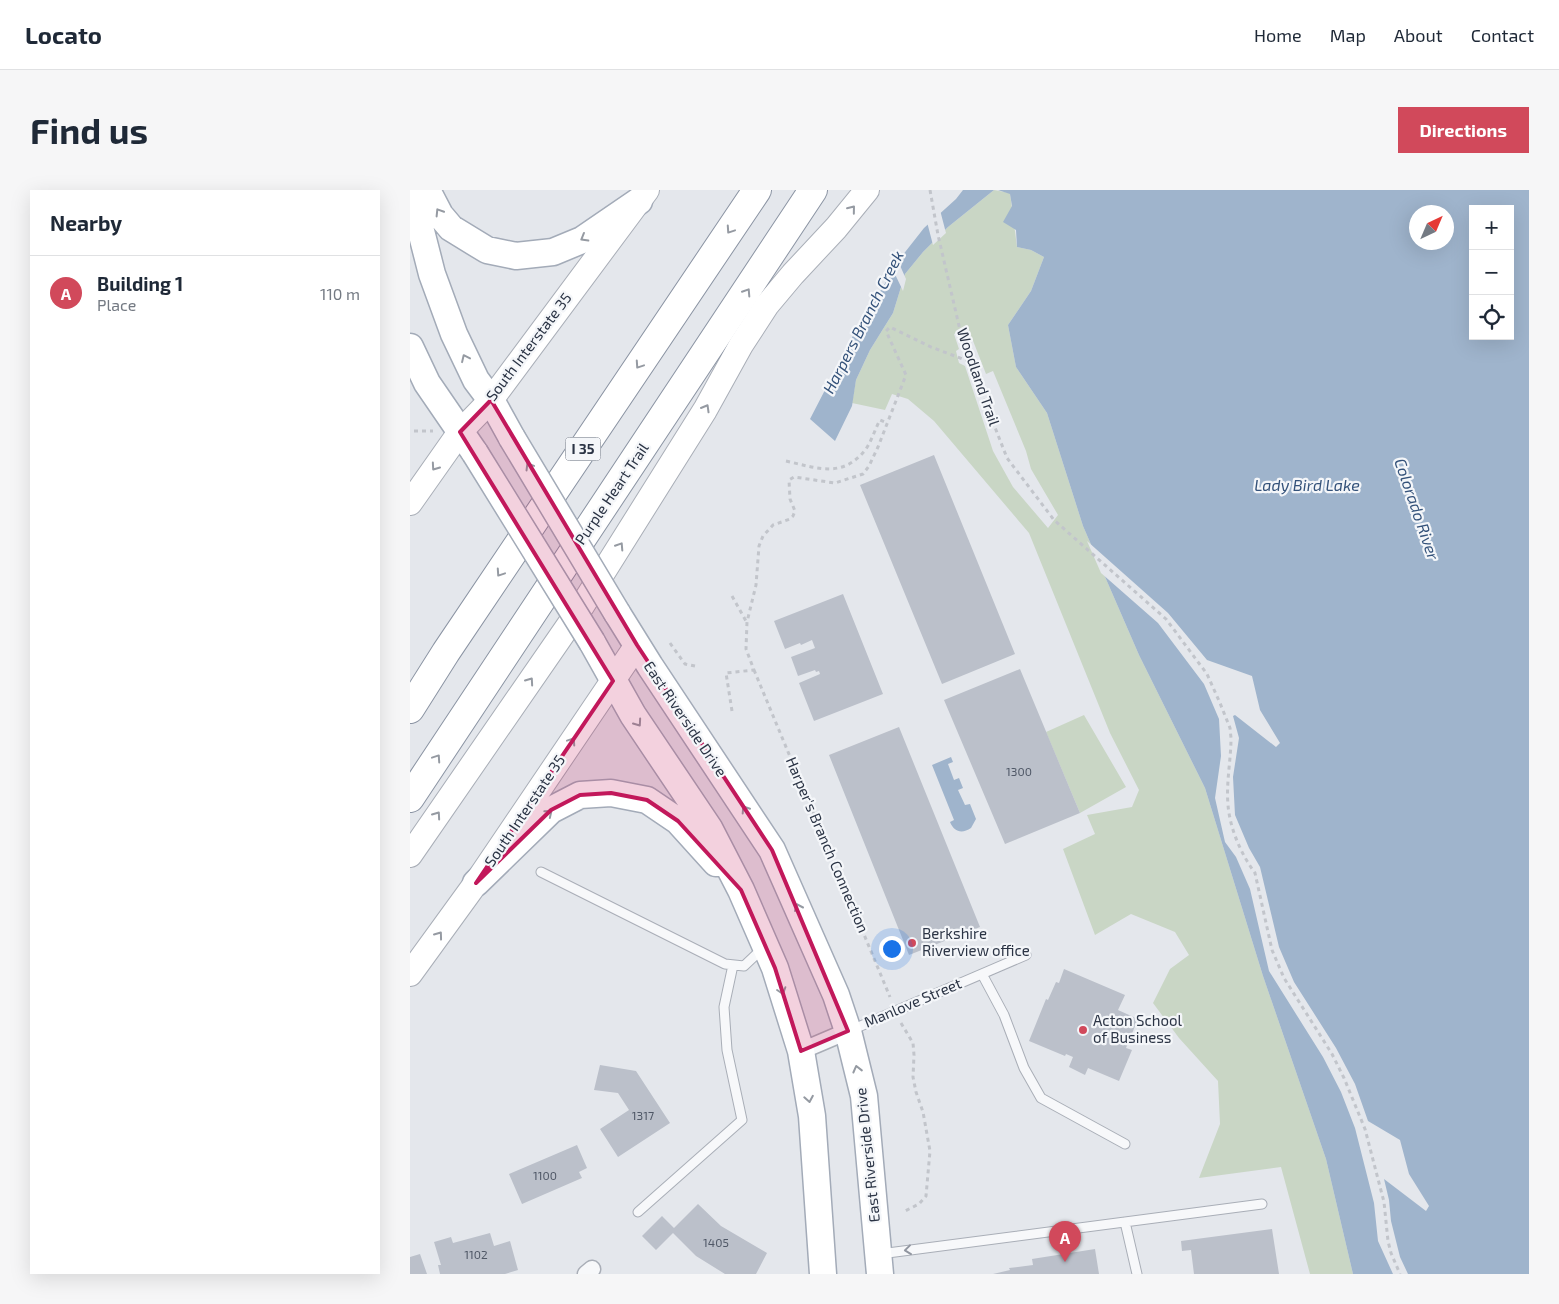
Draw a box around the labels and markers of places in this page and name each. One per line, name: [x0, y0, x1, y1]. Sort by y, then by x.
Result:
place label: Berkshire Riverview office: [922, 924, 1030, 959]
marker: Berkshire Riverview office: [906, 937, 918, 949]
place label: Acton School of Business: [1093, 1011, 1182, 1046]
marker: Acton School of Business: [1077, 1024, 1089, 1036]
pin: A: [1049, 1221, 1081, 1262]

